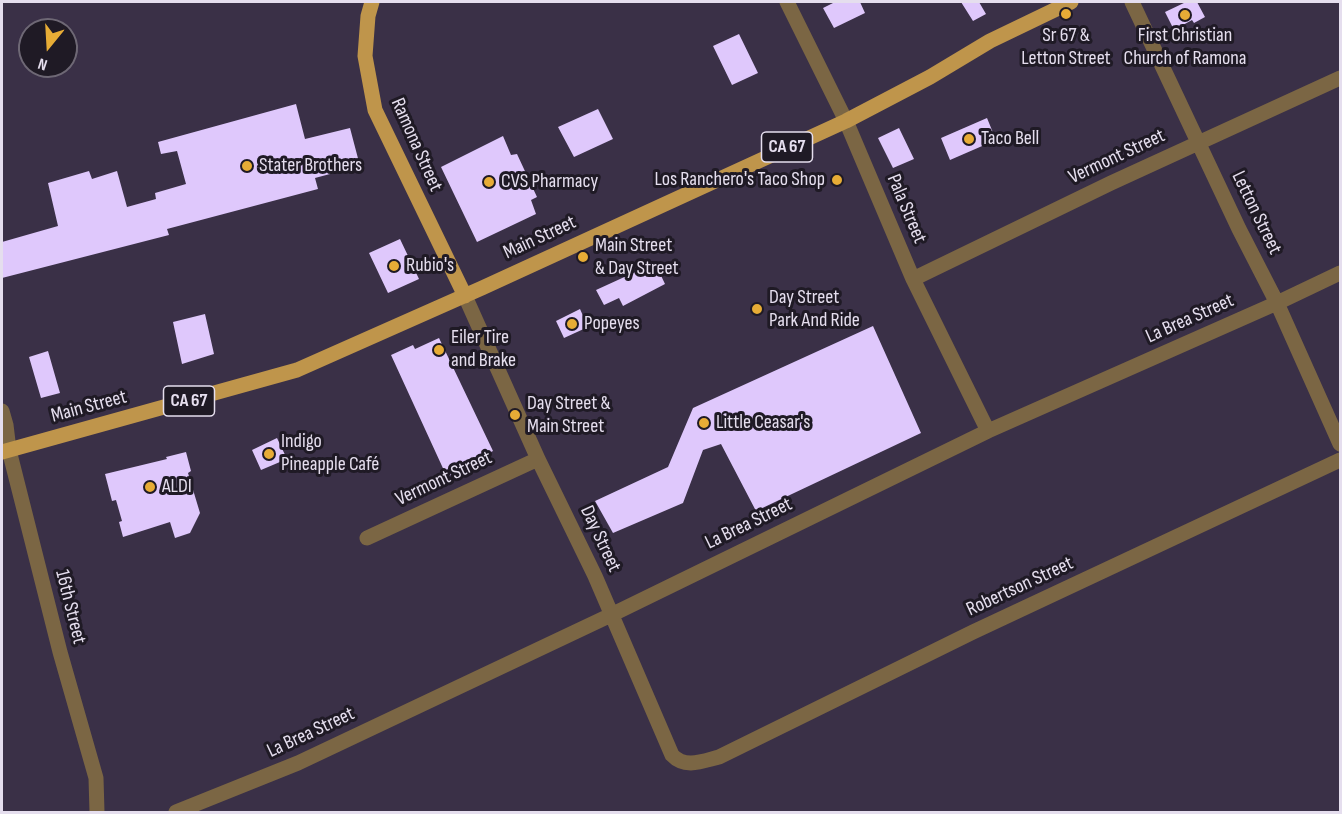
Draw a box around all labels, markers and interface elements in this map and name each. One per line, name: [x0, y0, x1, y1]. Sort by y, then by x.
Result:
marker: Sr 67 & Letton Street: [1059, 7, 1073, 21]
marker: First Christian Church of Ramona: [1178, 8, 1192, 22]
north arrow: [18, 18, 78, 78]
place label: Sr 67 & Letton Street: [1021, 24, 1111, 71]
place label: First Christian Church of Ramona: [1123, 24, 1247, 71]
text: N: [36, 53, 50, 74]
street label: Ramona Street: [385, 95, 447, 195]
street label: Vermont Street: [1065, 124, 1169, 190]
place label: Taco Bell: [981, 127, 1039, 151]
road number: CA 67: [762, 132, 812, 162]
marker: Taco Bell: [962, 132, 976, 146]
place label: Stater Brothers: [259, 154, 362, 178]
marker: Stater Brothers: [240, 159, 254, 173]
place label: Los Ranchero's Taco Shop: [655, 168, 825, 192]
street label: Letton Street: [1226, 168, 1286, 258]
place label: CVS Pharmacy: [501, 170, 598, 194]
street label: Pala Street: [881, 171, 931, 247]
marker: Los Ranchero's Taco Shop: [830, 173, 844, 187]
marker: CVS Pharmacy: [482, 175, 496, 189]
street label: Main Street: [500, 211, 580, 265]
place label: Main Street & Day Street: [595, 234, 679, 281]
marker: Main Street & Day Street: [576, 250, 590, 264]
place label: Rubio's: [406, 254, 454, 278]
marker: Rubio's: [387, 259, 401, 273]
place label: Day Street Park And Ride: [769, 286, 860, 333]
street label: La Brea Street: [1142, 289, 1238, 349]
marker: Day Street Park And Ride: [750, 302, 764, 316]
place label: Popeyes: [584, 312, 640, 336]
marker: Popeyes: [565, 317, 579, 331]
place label: Eiler Tire and Brake: [451, 326, 516, 373]
marker: Eiler Tire and Brake: [432, 343, 446, 357]
street label: Main Street: [49, 385, 129, 429]
road number: CA 67: [164, 386, 214, 416]
place label: Day Street & Main Street: [527, 392, 611, 439]
marker: Day Street & Main Street: [508, 408, 522, 422]
place label: Little Ceasar's: [716, 411, 810, 435]
marker: Little Ceasar's: [697, 416, 711, 430]
place label: Indigo Pineapple Café: [281, 430, 379, 477]
street label: Vermont Street: [392, 446, 496, 512]
marker: Indigo Pineapple Café: [262, 447, 276, 461]
place label: ALDI: [162, 475, 192, 499]
marker: ALDI: [143, 480, 157, 494]
street label: La Brea Street: [702, 493, 796, 555]
street label: Day Street: [574, 502, 626, 576]
street label: Robertson Street: [963, 552, 1077, 622]
street label: 16th Street: [49, 567, 91, 647]
street label: La Brea Street: [263, 702, 359, 764]

